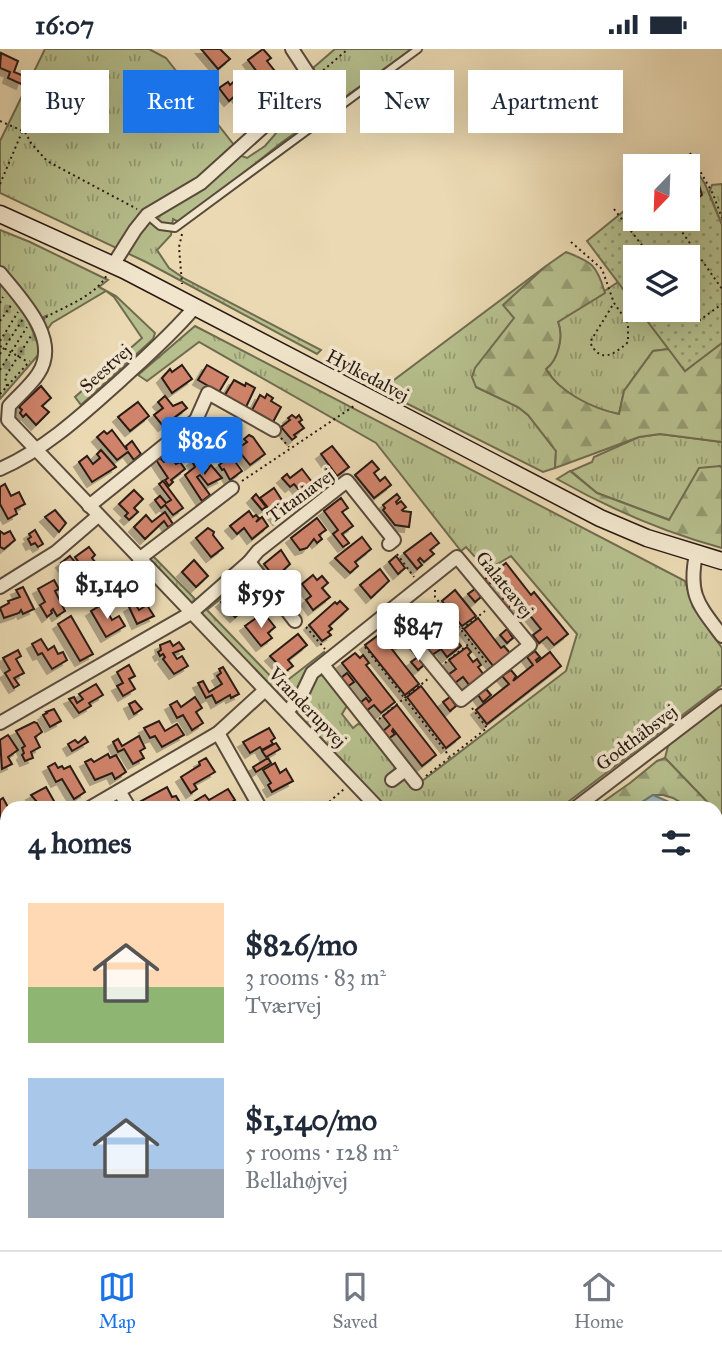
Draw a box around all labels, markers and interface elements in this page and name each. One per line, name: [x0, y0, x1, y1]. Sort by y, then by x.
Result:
text: 16:07: [35, 9, 94, 41]
chip: Buy: [21, 70, 109, 133]
chip: Rent: [123, 70, 219, 133]
chip: Filters: [233, 70, 346, 133]
chip: New: [360, 70, 454, 133]
chip: Apartment: [468, 70, 623, 133]
north arrow: [623, 154, 700, 231]
map controls: [623, 154, 700, 322]
button: layers: [623, 245, 700, 322]
street label: Seestvej: [75, 339, 136, 398]
street label: Hylkedalvej: [322, 344, 413, 407]
pin: $826: [161, 417, 243, 477]
text: $826: [177, 426, 227, 454]
street label: Titaniavej: [262, 463, 338, 528]
street label: Galateavej: [471, 546, 538, 622]
pin: $1,140: [50, 561, 164, 621]
text: $1,140: [75, 570, 139, 598]
pin: $595: [220, 571, 302, 630]
text: $595: [237, 579, 285, 607]
pin: $847: [377, 603, 459, 663]
text: $847: [393, 612, 443, 640]
street label: Vranderupvej: [263, 662, 352, 752]
street label: Godthåbsvej: [591, 699, 682, 775]
icon: filters: [657, 824, 695, 862]
text: 4 homes: [28, 825, 132, 861]
text: $826/mo: [245, 927, 358, 963]
icon: home: [84, 931, 168, 1015]
text: 3 rooms · 83 m²: [245, 963, 386, 991]
text: Tværvej: [245, 991, 321, 1019]
text: $1,140/mo: [245, 1102, 377, 1138]
icon: home: [84, 1106, 168, 1190]
text: 5 rooms · 128 m²: [245, 1138, 399, 1166]
text: Bellahøjvej: [245, 1166, 348, 1194]
tab: Map: [98, 1268, 136, 1333]
tab: Saved: [333, 1268, 378, 1333]
tab: Home: [574, 1268, 624, 1333]

